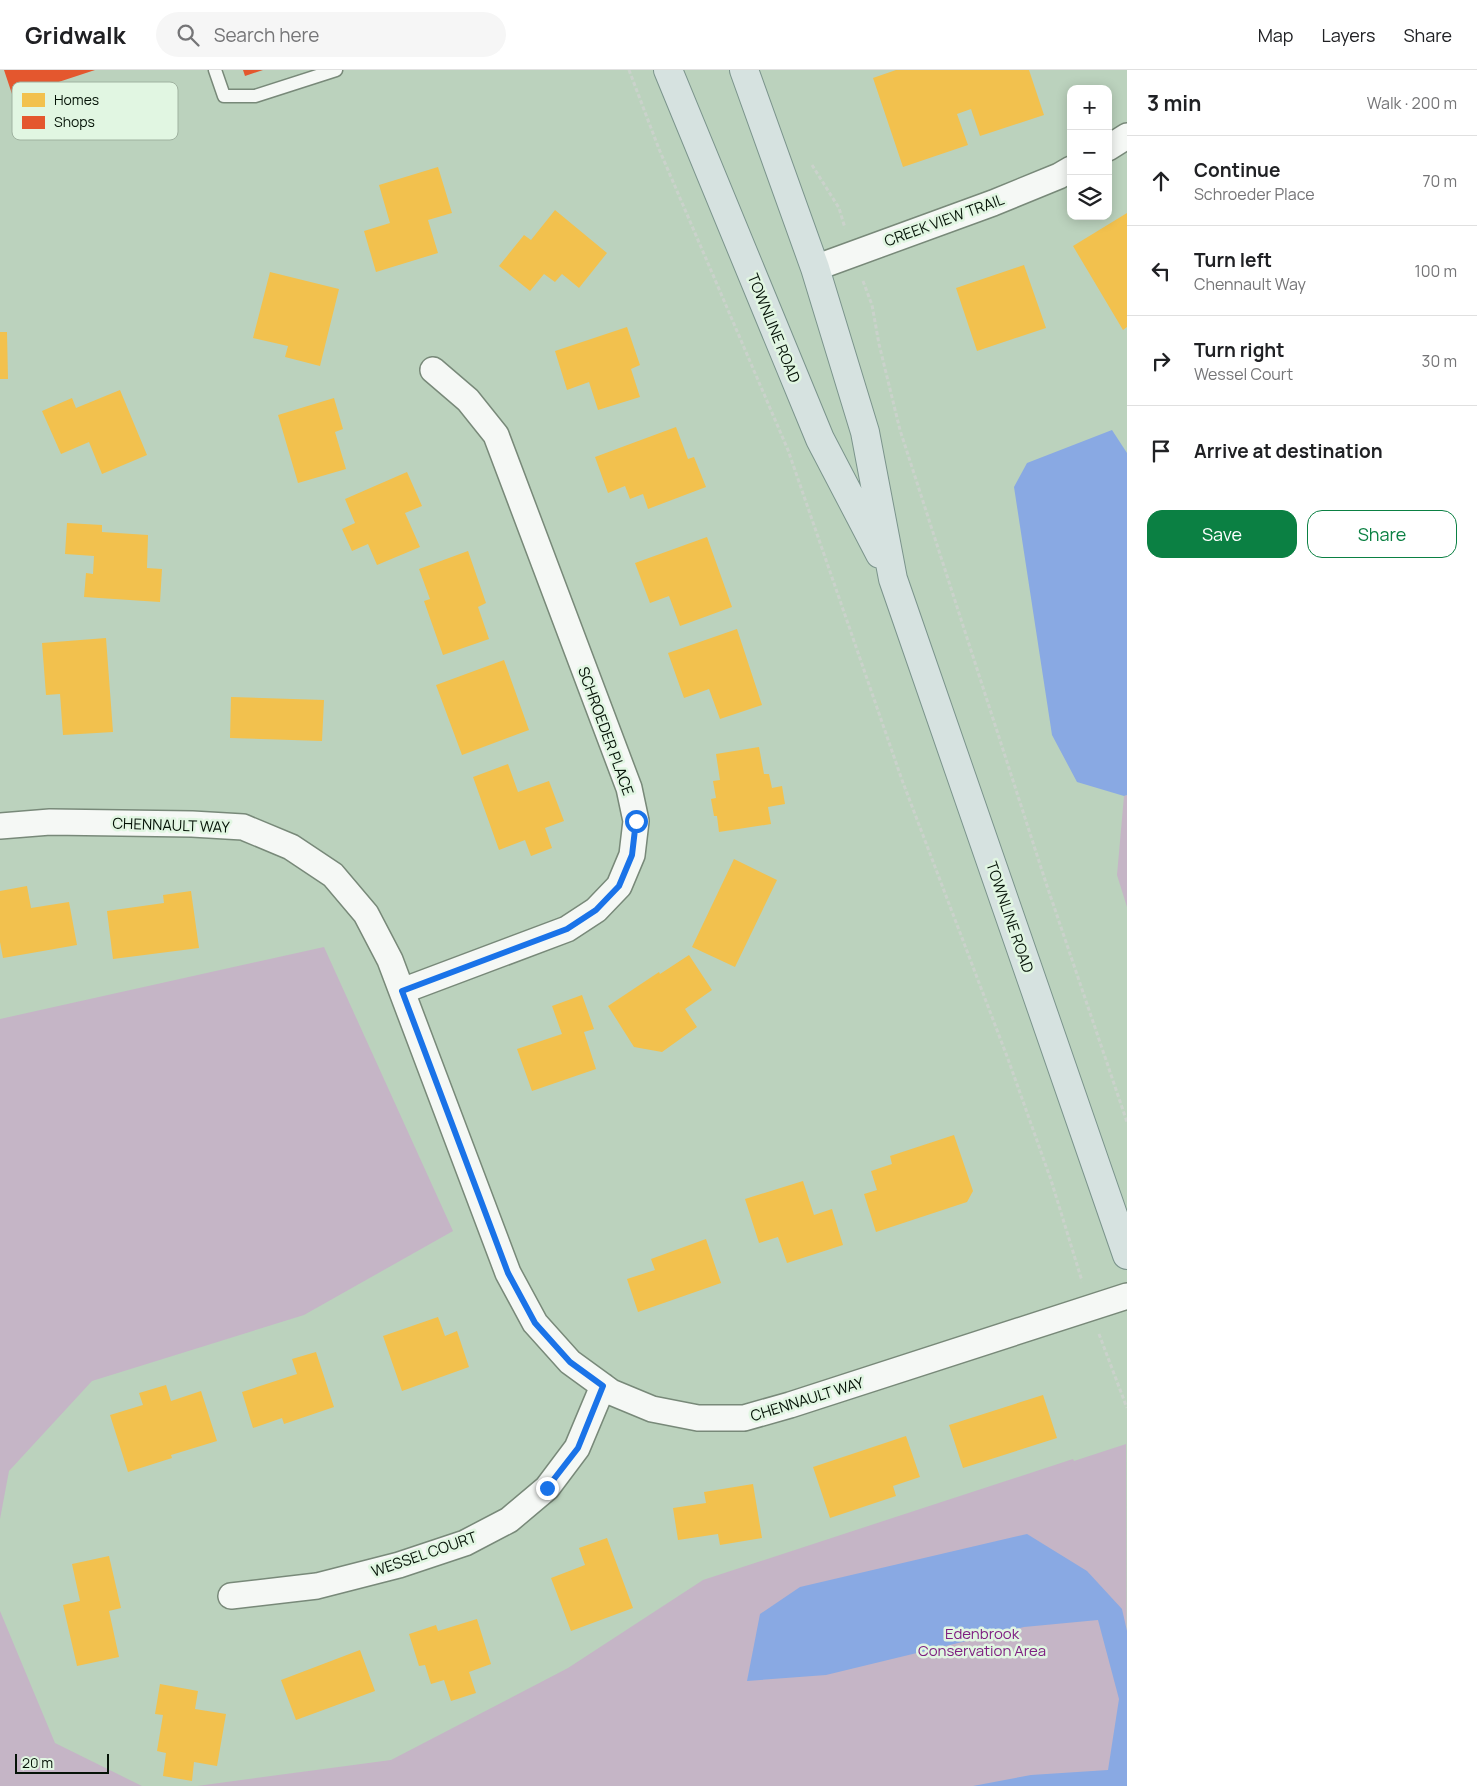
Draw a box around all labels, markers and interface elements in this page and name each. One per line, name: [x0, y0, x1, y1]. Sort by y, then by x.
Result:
search box: [156, 12, 506, 57]
text: Gridwalk: [25, 18, 126, 51]
icon: search: [174, 21, 202, 49]
text: Search here: [214, 22, 319, 48]
text: Map: [1258, 23, 1293, 47]
text: Layers: [1321, 23, 1375, 47]
text: Share: [1403, 23, 1452, 47]
legend: [12, 82, 178, 140]
map controls: [1067, 85, 1112, 220]
button: +: [1067, 85, 1112, 130]
text: 3 min: [1147, 89, 1201, 117]
text: Homes: [54, 90, 99, 109]
text: Walk · 200 m: [1367, 92, 1457, 114]
text: Shops: [54, 112, 95, 131]
button: −: [1067, 130, 1112, 175]
text: Continue: [1194, 157, 1280, 183]
icon: ahead: [1147, 167, 1175, 195]
text: 70 m: [1422, 170, 1457, 192]
button: layers: [1067, 175, 1112, 220]
text: Schroeder Place: [1194, 183, 1315, 205]
street label: CREEK VIEW TRAIL: [881, 188, 1007, 251]
text: Turn left: [1194, 247, 1272, 273]
icon: left: [1147, 257, 1175, 285]
text: 100 m: [1414, 260, 1457, 282]
street label: TOWNLINE ROAD: [742, 270, 806, 386]
text: Chennault Way: [1194, 273, 1306, 295]
text: Turn right: [1194, 337, 1284, 363]
icon: right: [1147, 347, 1175, 375]
text: 30 m: [1422, 350, 1457, 372]
text: Wessel Court: [1194, 363, 1293, 385]
icon: arrive: [1147, 437, 1175, 465]
text: Arrive at destination: [1194, 438, 1383, 464]
button: Save: [1147, 510, 1297, 558]
button: Share: [1307, 510, 1457, 558]
street label: SCHROEDER PLACE: [573, 664, 639, 798]
route start: [625, 810, 648, 833]
street label: CHENNAULT WAY: [112, 812, 231, 838]
street label: TOWNLINE ROAD: [981, 859, 1039, 975]
street label: CHENNAULT WAY: [748, 1372, 867, 1426]
route end: [536, 1477, 559, 1500]
street label: WESSEL COURT: [369, 1526, 479, 1582]
park label: Edenbrook Conservation Area: [918, 1623, 1046, 1661]
scale bar: [15, 1751, 109, 1774]
text: 20 m: [22, 1753, 53, 1772]

